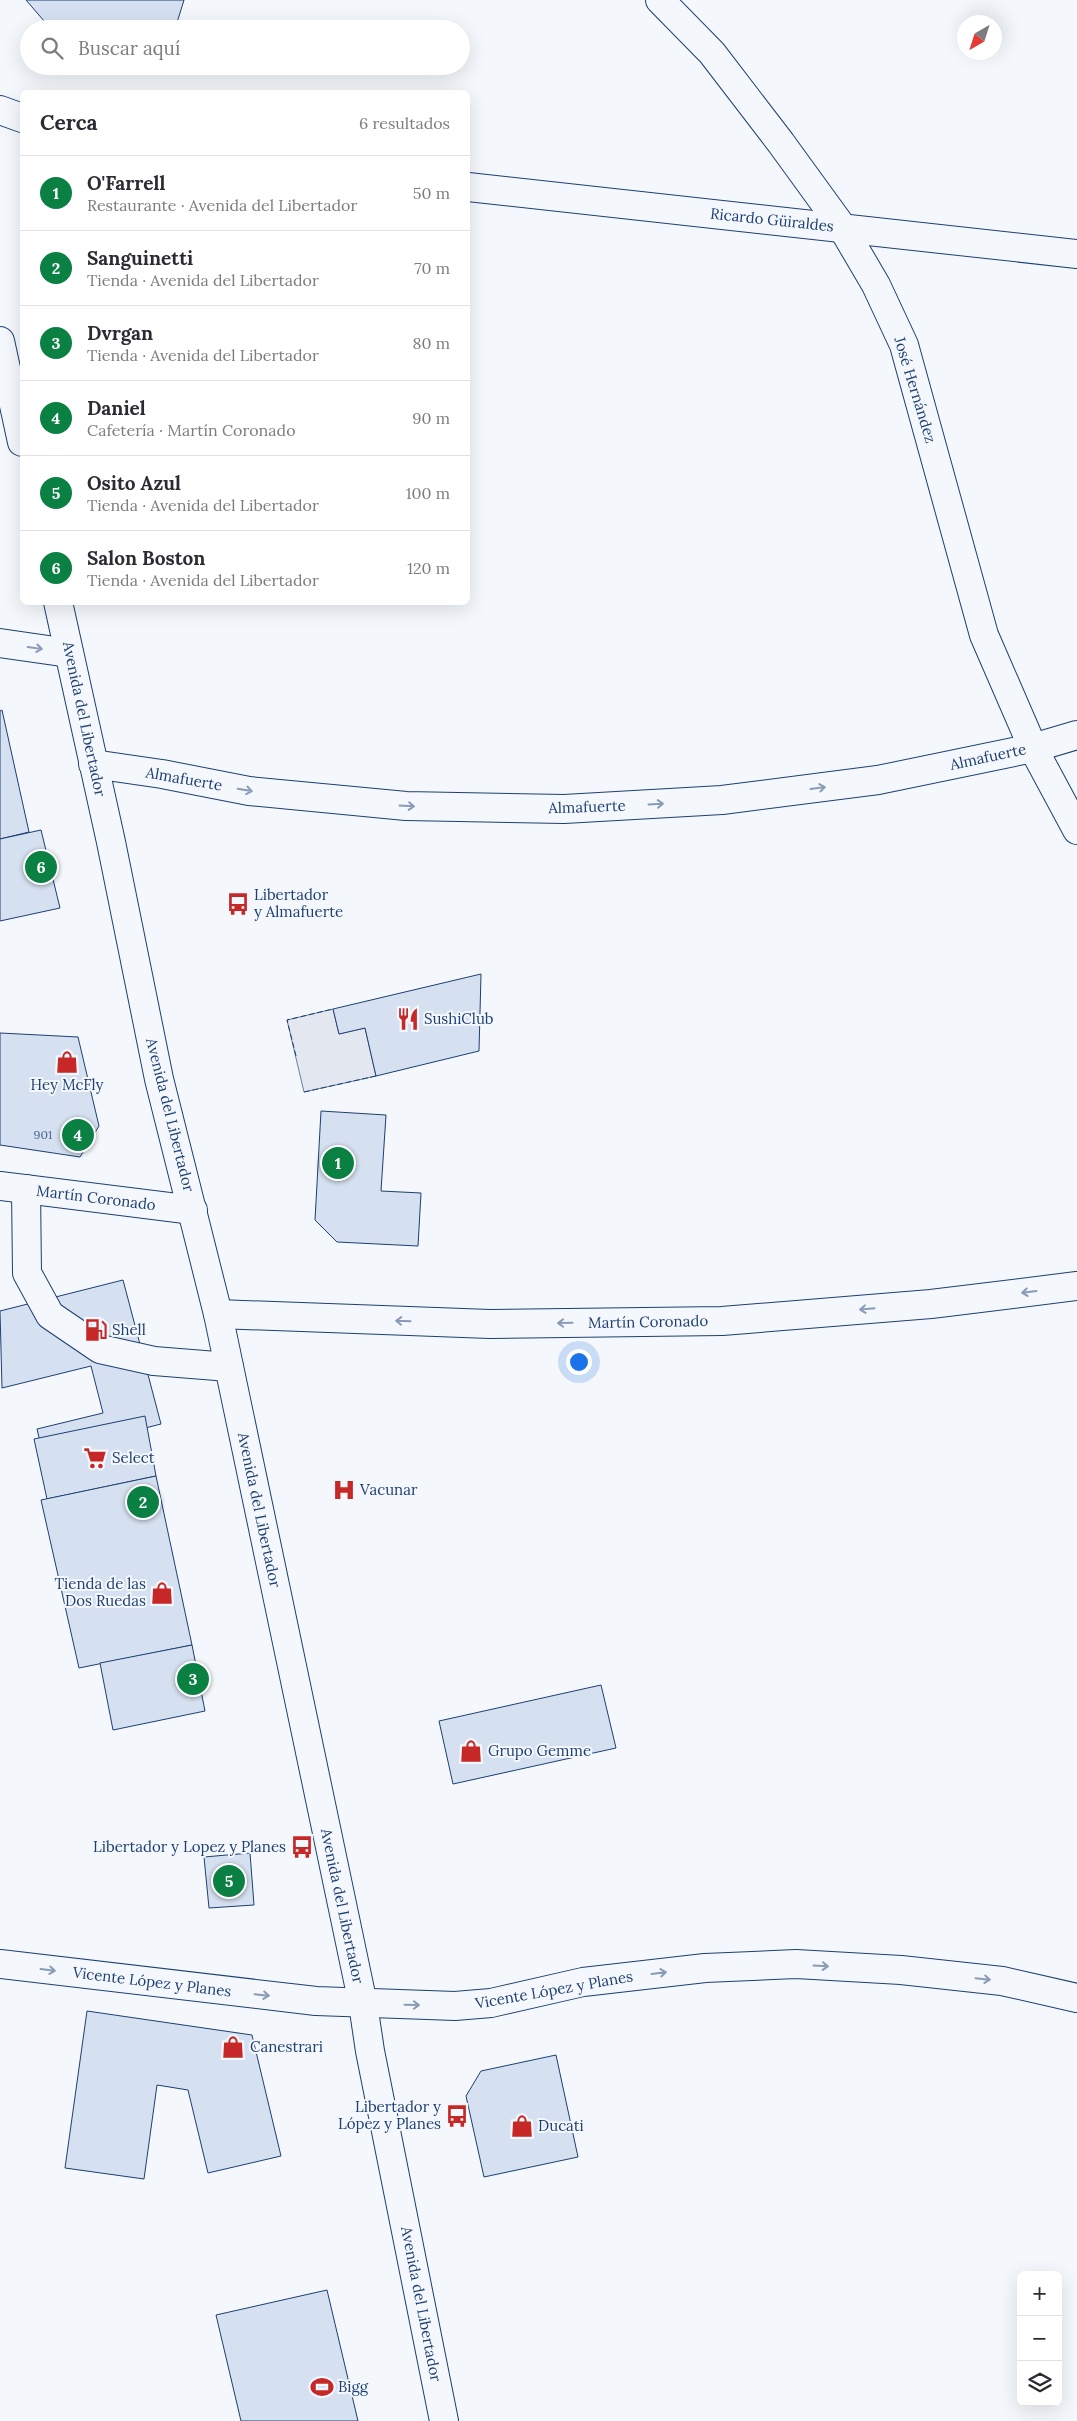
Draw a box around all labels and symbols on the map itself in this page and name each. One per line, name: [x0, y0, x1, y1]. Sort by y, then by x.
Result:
north arrow: [957, 15, 1002, 60]
street label: Ricardo Güiraldes: [709, 204, 835, 235]
street label: José Hernández: [890, 334, 941, 445]
street label: Avenida del Libertador: [59, 639, 110, 799]
one-way arrow: [26, 643, 42, 653]
street label: Almafuerte: [947, 739, 1028, 774]
street label: Almafuerte: [143, 762, 224, 795]
one-way arrow: [810, 783, 826, 793]
one-way arrow: [236, 785, 252, 795]
street label: Almafuerte: [547, 796, 626, 817]
one-way arrow: [648, 800, 664, 809]
one-way arrow: [398, 801, 414, 810]
pin: 6: [25, 848, 57, 886]
place label: Libertador y Almafuerte: [254, 885, 343, 921]
bus stop icon: Libertador y Almafuerte: [225, 891, 251, 917]
restaurant icon: SushiClub: [395, 1006, 421, 1032]
place label: SushiClub: [424, 1009, 494, 1028]
street label: Avenida del Libertador: [142, 1035, 199, 1194]
shop icon: Hey McFly: [54, 1049, 80, 1075]
place label: Hey McFly: [31, 1075, 103, 1094]
pin: 4: [62, 1116, 94, 1154]
house number: 901: [34, 1127, 52, 1142]
pin: 1: [322, 1144, 354, 1182]
street label: Martín Coronado: [35, 1181, 157, 1214]
one-way arrow: [1021, 1287, 1037, 1297]
one-way arrow: [859, 1305, 875, 1314]
street label: Martín Coronado: [588, 1311, 708, 1332]
one-way arrow: [395, 1316, 411, 1325]
fuel station icon: Shell: [83, 1317, 109, 1343]
one-way arrow: [557, 1318, 574, 1328]
place label: Shell: [112, 1320, 146, 1339]
your location: [566, 1349, 592, 1375]
street label: Avenida del Libertador: [234, 1430, 285, 1590]
supermarket icon: Select: [82, 1445, 108, 1471]
place label: Select: [112, 1448, 155, 1467]
hospital icon: Vacunar: [331, 1477, 357, 1503]
place label: Vacunar: [359, 1480, 418, 1499]
pin: 2: [127, 1483, 159, 1521]
place label: Tienda de las Dos Ruedas: [54, 1574, 146, 1610]
shop icon: Tienda de las Dos Ruedas: [149, 1580, 175, 1606]
pin: 3: [177, 1660, 209, 1698]
shop icon: Grupo Gemme: [458, 1738, 484, 1764]
place label: Grupo Gemme: [488, 1741, 591, 1760]
street label: Avenida del Libertador: [317, 1826, 368, 1986]
bus stop icon: Libertador y Lopez y Planes: [289, 1834, 315, 1860]
place label: Libertador y Lopez y Planes: [93, 1837, 286, 1856]
pin: 5: [213, 1862, 245, 1900]
one-way arrow: [813, 1961, 829, 1970]
street label: Vicente López y Planes: [71, 1962, 233, 2001]
one-way arrow: [40, 1965, 56, 1975]
street label: Vicente López y Planes: [473, 1966, 634, 2013]
one-way arrow: [651, 1968, 667, 1978]
one-way arrow: [975, 1974, 991, 1984]
one-way arrow: [254, 1990, 270, 2000]
one-way arrow: [404, 2000, 420, 2010]
shop icon: Canestrari: [220, 2034, 246, 2060]
place label: Canestrari: [250, 2037, 323, 2056]
place label: Libertador y López y Planes: [338, 2097, 441, 2133]
bus stop icon: Libertador y López y Planes: [444, 2103, 470, 2129]
shop icon: Ducati: [509, 2113, 535, 2139]
place label: Ducati: [538, 2116, 584, 2135]
street label: Avenida del Libertador: [397, 2224, 446, 2384]
sports icon: Bigg: [309, 2374, 335, 2400]
place label: Bigg: [338, 2377, 369, 2396]

